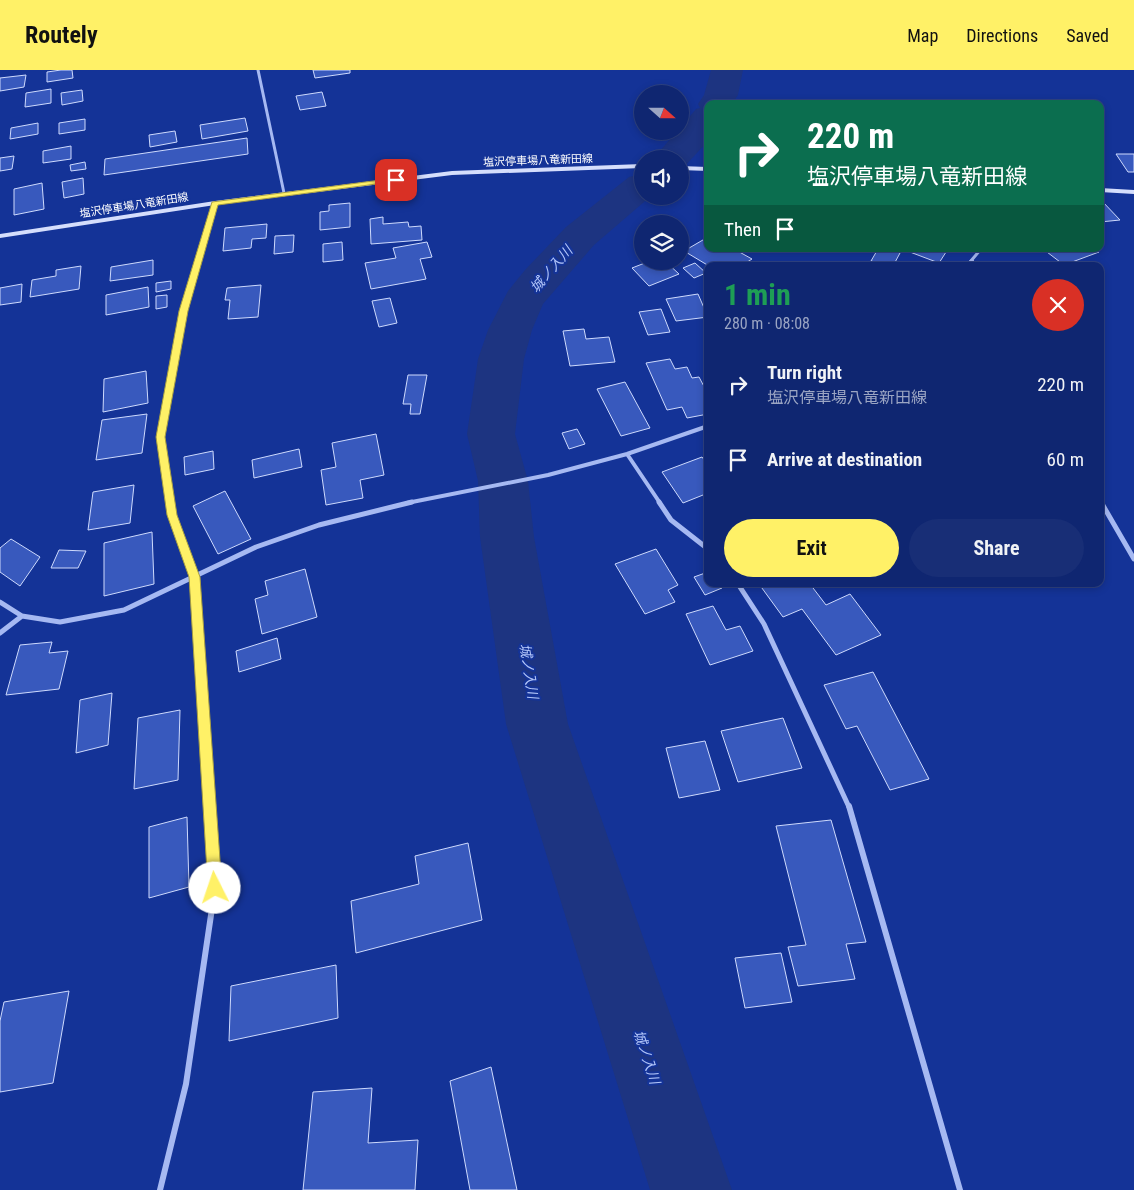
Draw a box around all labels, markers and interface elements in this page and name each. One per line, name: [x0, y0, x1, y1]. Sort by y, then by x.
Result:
text: Routely: [25, 21, 98, 49]
text: Map: [907, 25, 938, 46]
text: Directions: [966, 25, 1038, 46]
text: Saved: [1066, 25, 1109, 46]
north arrow: [634, 85, 689, 140]
map controls: [634, 85, 689, 270]
text: 220 m: [807, 116, 894, 157]
icon: right: [724, 120, 789, 185]
button: sound: [634, 150, 689, 205]
street label: 塩沢停車場八竜新田線: [483, 152, 593, 169]
pin: [375, 159, 417, 201]
text: 塩沢停車場八竜新田線: [807, 164, 1027, 189]
icon: arrive: [382, 166, 410, 194]
street label: 塩沢停車場八竜新田線: [79, 190, 189, 221]
button: layers: [634, 215, 689, 270]
icon: arrive: [771, 215, 799, 243]
text: Then: [724, 218, 761, 241]
water label: 城ノ入川: [527, 241, 577, 295]
text: 1 min: [724, 277, 791, 312]
button: close: [1032, 279, 1084, 331]
text: 280 m · 08:08: [724, 314, 810, 333]
text: Turn right: [767, 361, 842, 384]
icon: right: [724, 371, 752, 399]
text: 220 m: [1037, 373, 1084, 396]
text: 塩沢停車場八竜新田線: [767, 388, 927, 407]
icon: arrive: [724, 446, 752, 474]
text: Arrive at destination: [767, 448, 922, 471]
text: 60 m: [1047, 448, 1084, 471]
button: Exit: [724, 519, 899, 577]
button: Share: [909, 519, 1084, 577]
water label: 城ノ入川: [517, 642, 542, 702]
position arrow: [188, 861, 240, 913]
water label: 城ノ入川: [631, 1028, 664, 1088]

